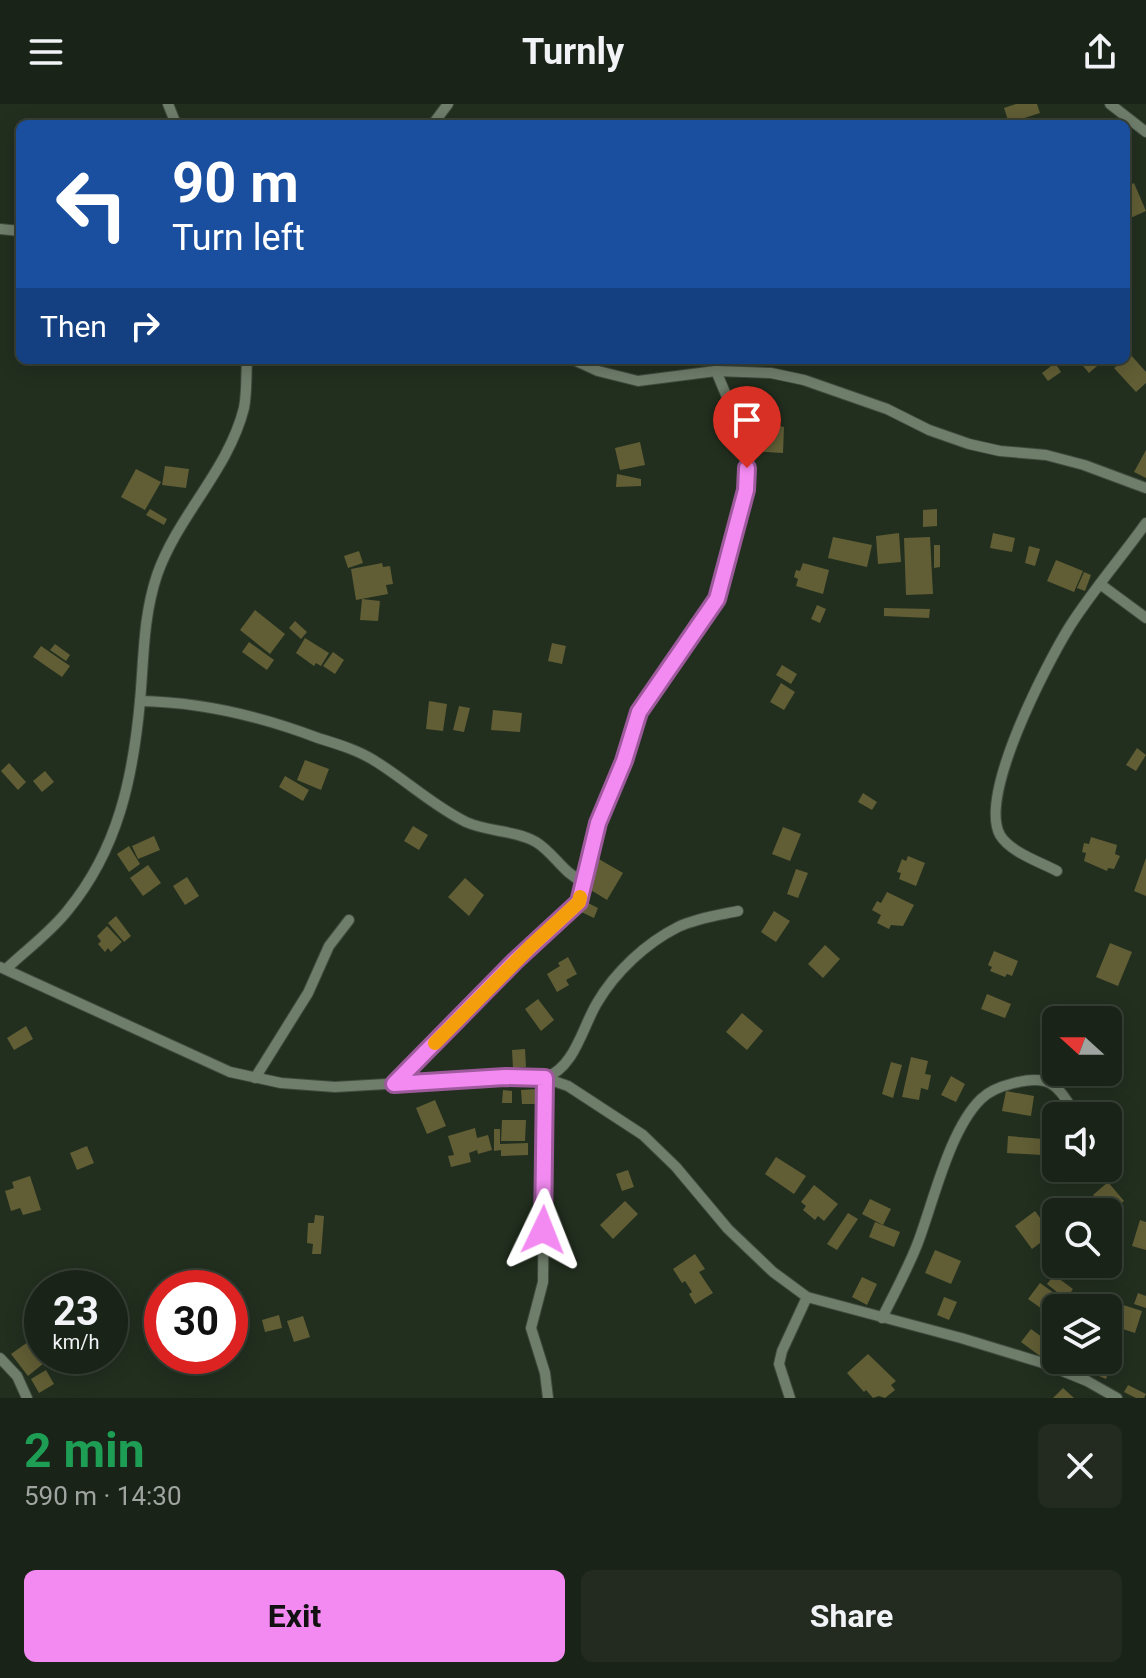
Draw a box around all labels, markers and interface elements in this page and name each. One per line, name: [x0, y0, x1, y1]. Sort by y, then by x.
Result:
icon: menu: [24, 30, 68, 74]
icon: share: [1078, 30, 1122, 74]
text: Turnly: [522, 31, 624, 73]
text: 90 m: [172, 150, 299, 216]
icon: left: [40, 152, 144, 256]
text: Turn left: [172, 217, 305, 259]
icon: right: [123, 304, 167, 348]
text: Then: [40, 309, 107, 344]
pin: [713, 386, 781, 468]
icon: arrive: [725, 398, 769, 442]
north arrow: [1042, 1006, 1122, 1086]
map controls: [1042, 1006, 1122, 1374]
button: sound: [1042, 1102, 1122, 1182]
position arrow: [501, 1188, 585, 1272]
button: search: [1042, 1198, 1122, 1278]
speed limit sign: 30: [144, 1270, 248, 1374]
text: 23: [53, 1288, 99, 1335]
button: layers: [1042, 1294, 1122, 1374]
text: km/h: [53, 1330, 99, 1354]
text: 2 min: [24, 1422, 145, 1479]
button: close: [1038, 1424, 1122, 1508]
text: 590 m · 14:30: [24, 1481, 182, 1511]
button: Exit: [24, 1570, 565, 1662]
button: Share: [581, 1570, 1122, 1662]

